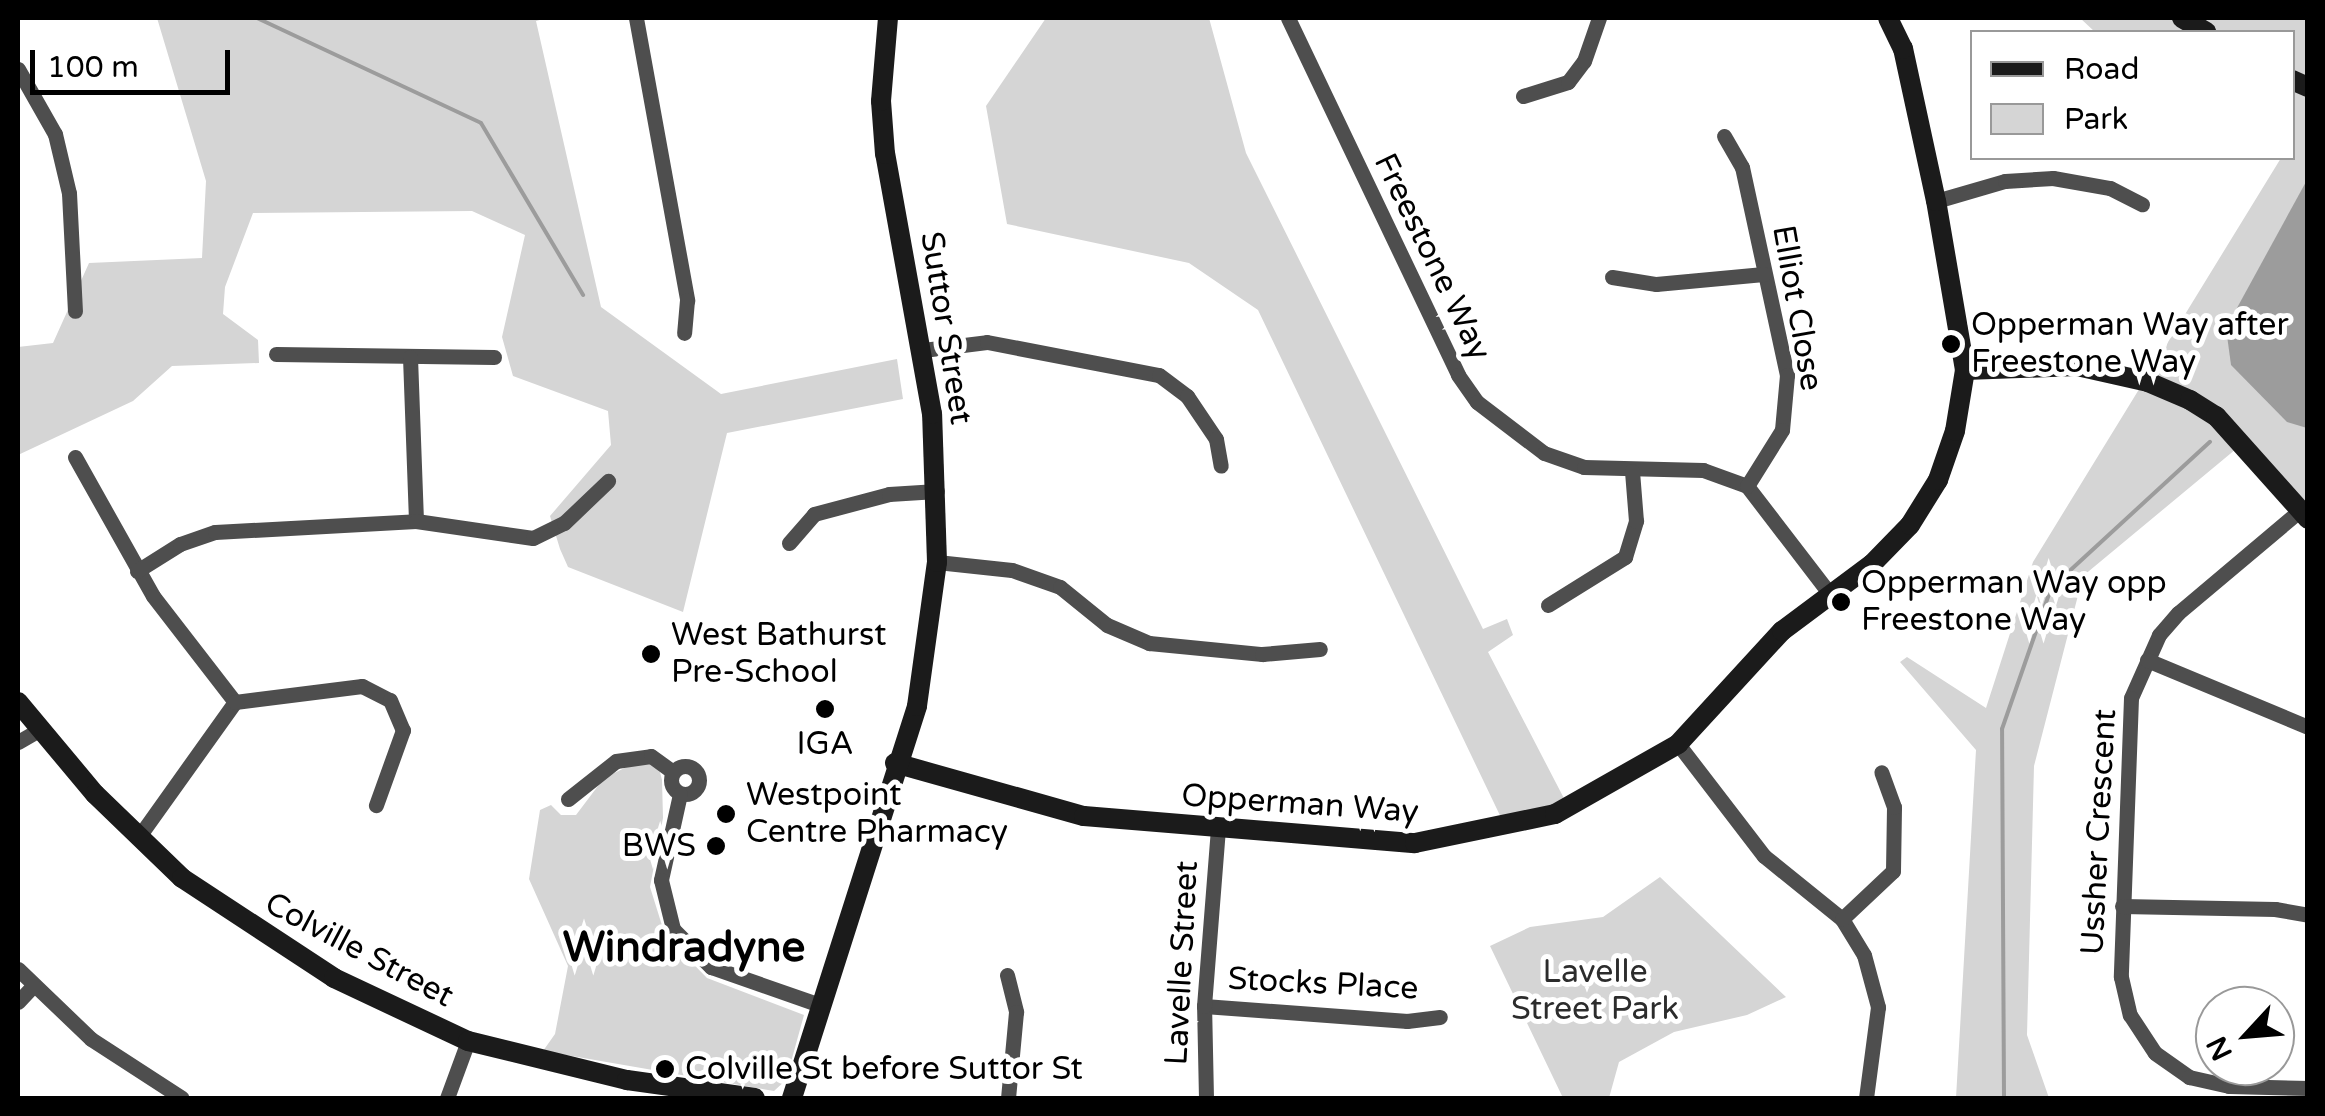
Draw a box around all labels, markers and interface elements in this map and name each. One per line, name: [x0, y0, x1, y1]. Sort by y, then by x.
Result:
scale bar: [35, 30, 235, 92]
legend: [1970, 30, 2295, 160]
text: 100 m: [47, 49, 139, 86]
text: Road: [2064, 51, 2139, 88]
text: Park: [2064, 101, 2128, 138]
street label: Freestone Way: [1365, 147, 1499, 367]
street label: Elliot Close: [1764, 222, 1830, 394]
street label: Suttor Street: [912, 229, 980, 427]
place label: Opperman Way after Freestone Way: [1971, 307, 2289, 382]
marker: Opperman Way after Freestone Way: [1940, 333, 1962, 355]
place label: Opperman Way opp Freestone Way: [1861, 565, 2167, 640]
marker: Opperman Way opp Freestone Way: [1830, 591, 1852, 613]
place label: West Bathurst Pre-School: [671, 617, 886, 692]
marker: West Bathurst Pre-School: [640, 643, 662, 665]
marker: IGA: [814, 698, 836, 720]
street label: Ussher Crescent: [2073, 708, 2125, 956]
place label: IGA: [796, 725, 854, 763]
place label: Westpoint Centre Pharmacy: [746, 777, 1008, 852]
street label: Opperman Way: [1180, 777, 1420, 831]
marker: Westpoint Centre Pharmacy: [715, 803, 737, 825]
place label: BWS: [622, 827, 696, 865]
marker: BWS: [705, 835, 727, 857]
street label: Lavelle Street: [1157, 860, 1207, 1066]
street label: Colville Street: [258, 884, 460, 1016]
district label: Windradyne: [563, 923, 805, 973]
park label: Lavelle Street Park: [1511, 954, 1679, 1029]
street label: Stocks Place: [1227, 960, 1419, 1008]
north arrow: [2195, 986, 2295, 1086]
text: N: [2200, 1031, 2240, 1066]
place label: Colville St before Suttor St: [685, 1050, 1083, 1088]
marker: Colville St before Suttor St: [654, 1058, 676, 1080]

